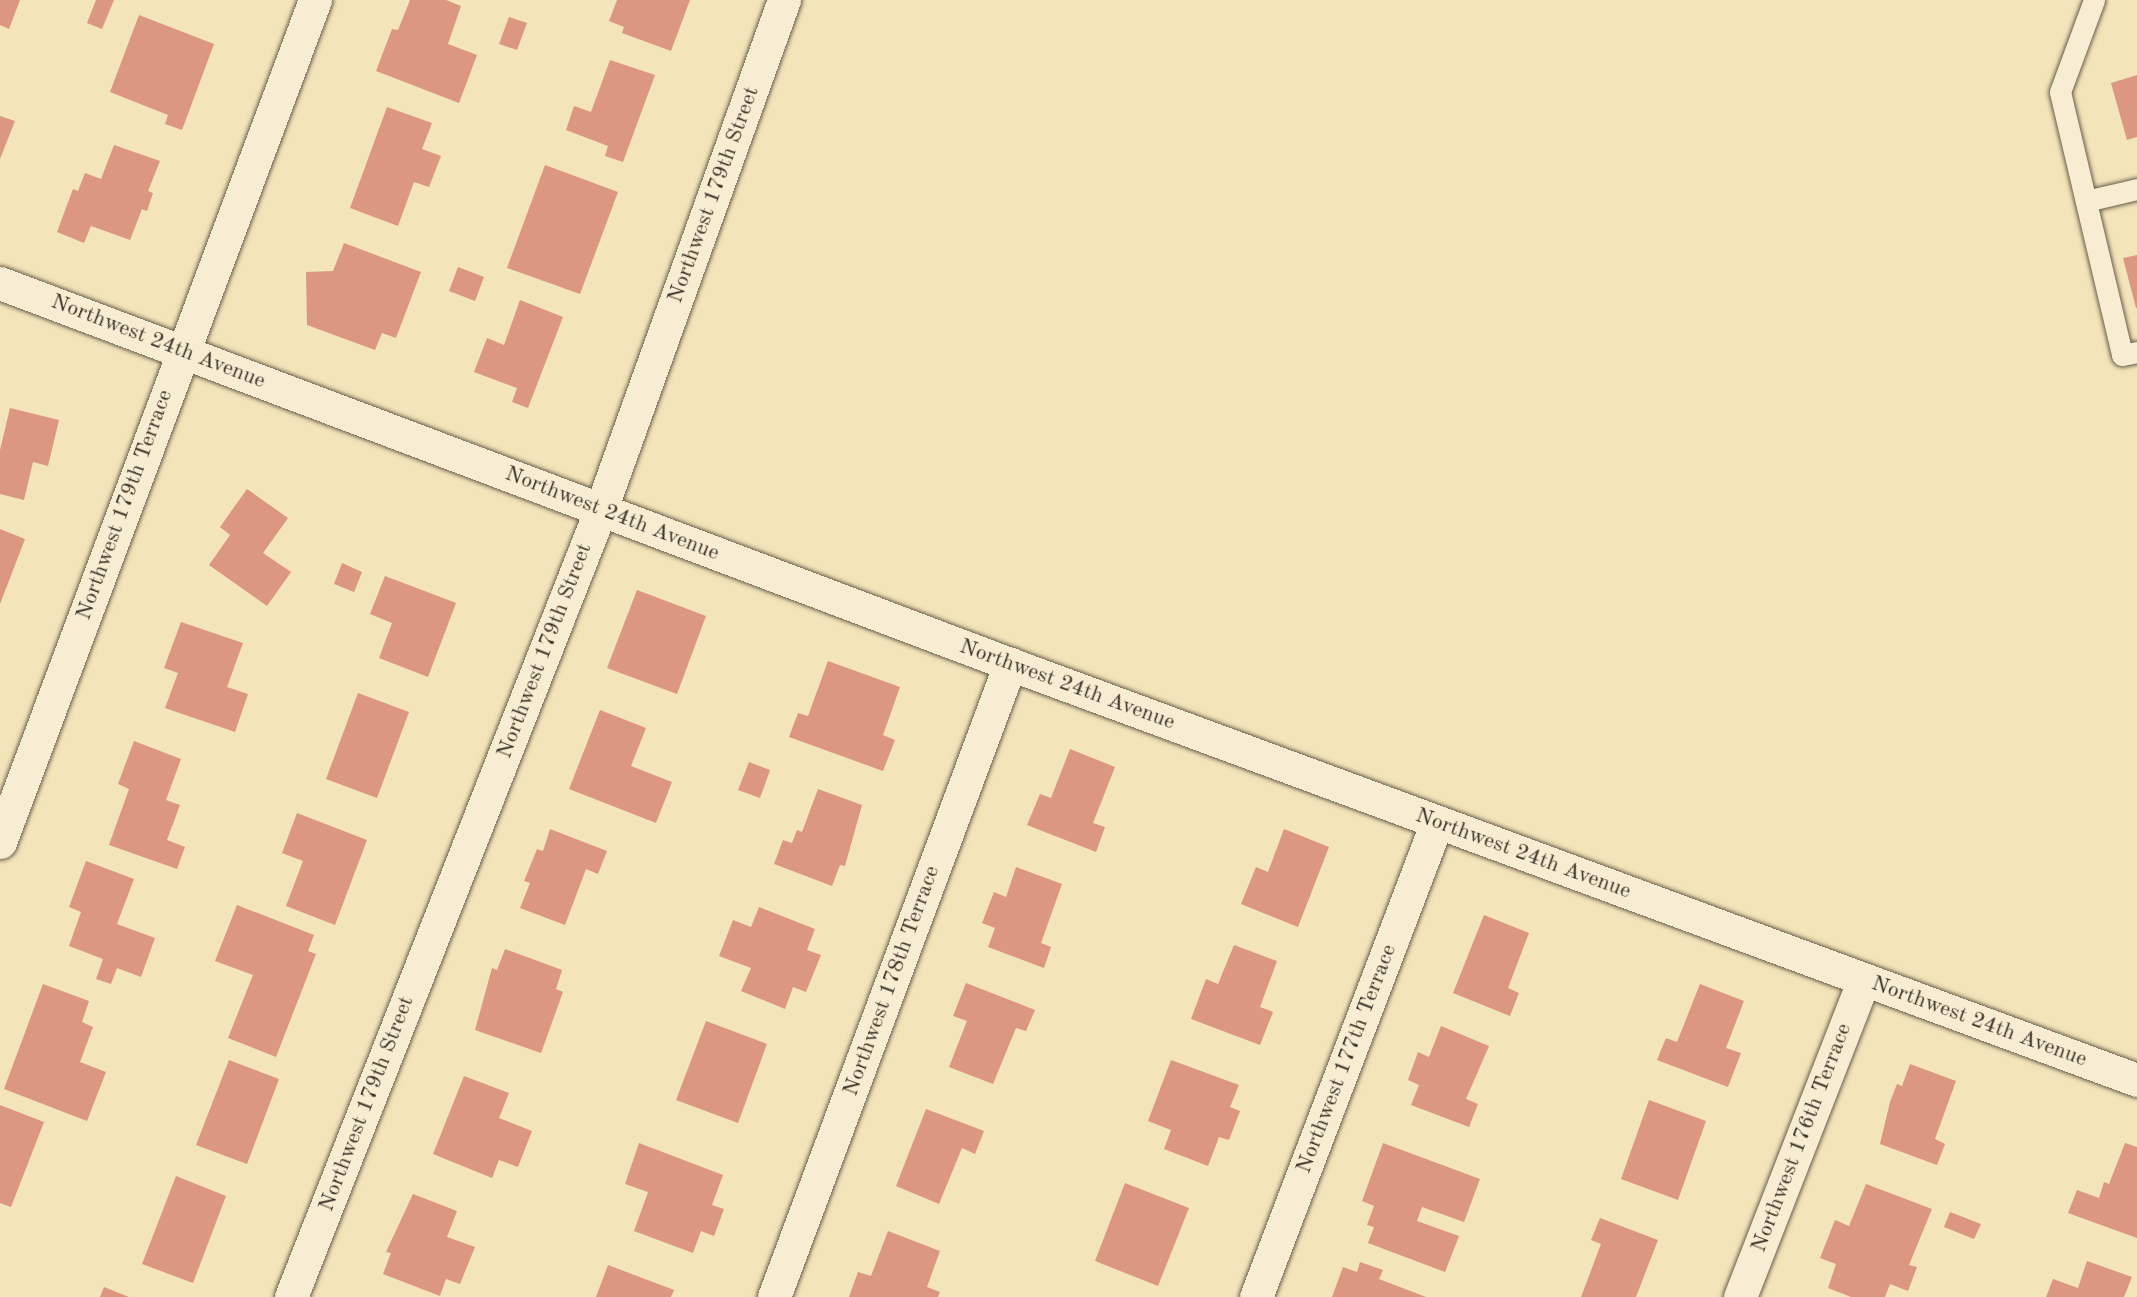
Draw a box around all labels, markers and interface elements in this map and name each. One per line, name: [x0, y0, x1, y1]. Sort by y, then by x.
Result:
street label: Northwest 179th Street: [663, 83, 765, 307]
street label: Northwest 24th Avenue: [47, 289, 269, 395]
street label: Northwest 179th Terrace: [71, 386, 179, 624]
street label: Northwest 24th Avenue: [501, 461, 723, 567]
street label: Northwest 179th Street: [492, 540, 598, 762]
street label: Northwest 24th Avenue: [956, 634, 1178, 736]
street label: Northwest 24th Avenue: [1412, 803, 1634, 905]
street label: Northwest 178th Terrace: [838, 862, 946, 1100]
street label: Northwest 177th Terrace: [1291, 941, 1403, 1177]
street label: Northwest 24th Avenue: [1868, 971, 2090, 1073]
street label: Northwest 179th Street: [314, 993, 420, 1215]
street label: Northwest 176th Terrace: [1746, 1020, 1858, 1256]

